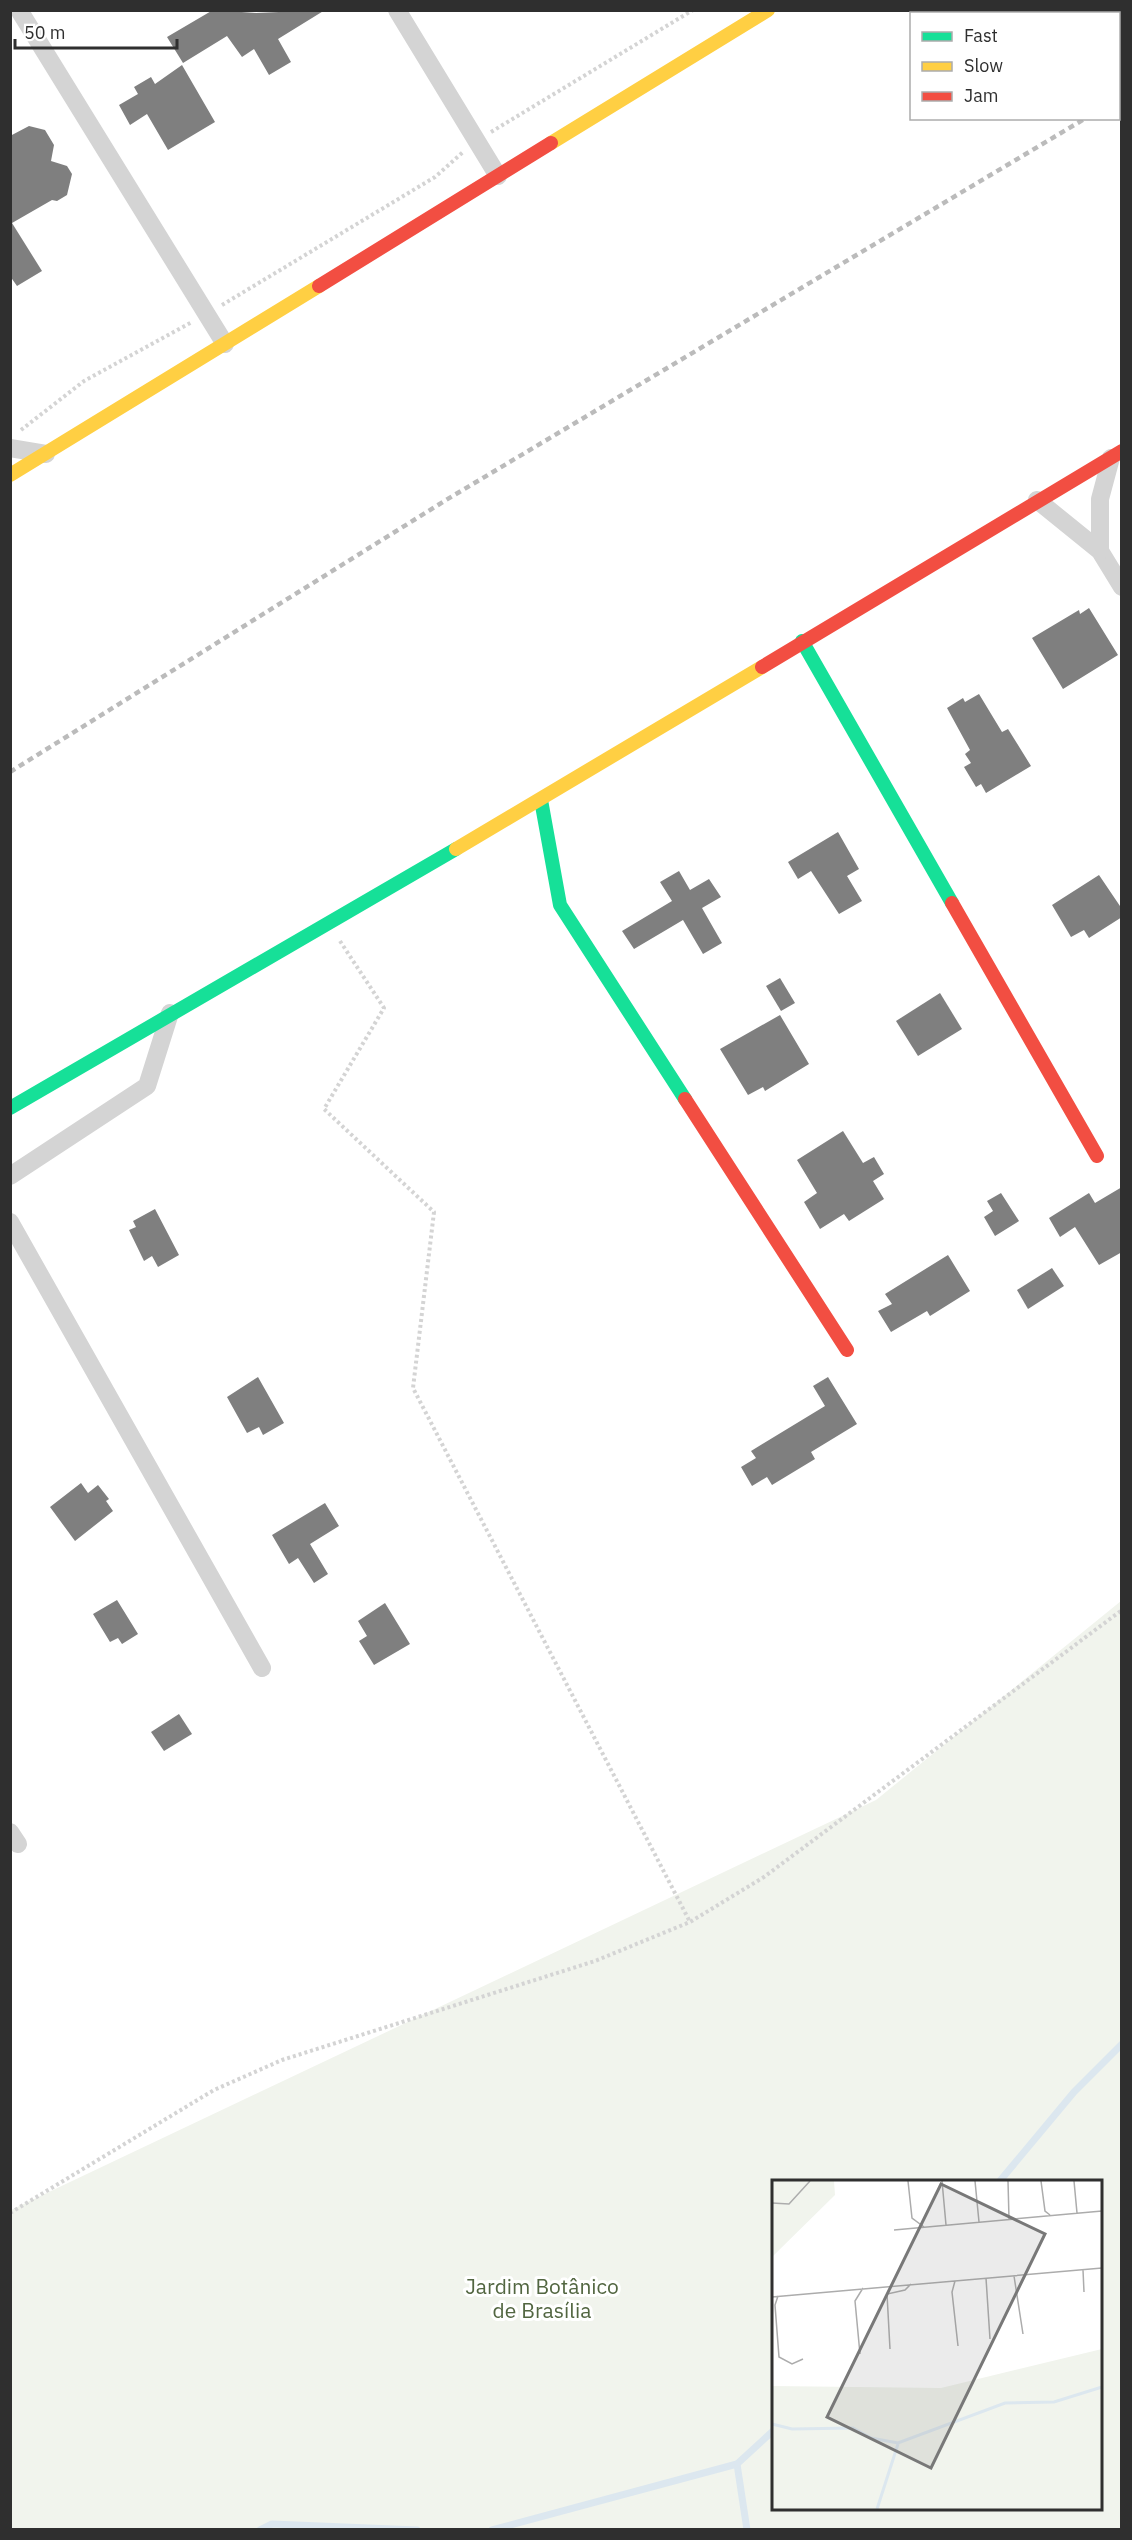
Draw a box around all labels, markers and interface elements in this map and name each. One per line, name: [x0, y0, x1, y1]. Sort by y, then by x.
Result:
scale bar: [15, 12, 177, 50]
legend: [910, 12, 1120, 120]
text: 50 m: [24, 21, 66, 44]
text: Fast: [964, 24, 998, 47]
text: Slow: [964, 54, 1003, 77]
text: Jam: [964, 84, 999, 107]
inset map: [772, 2180, 1102, 2510]
park label: Jardim Botânico de Brasília: [465, 2272, 619, 2324]

